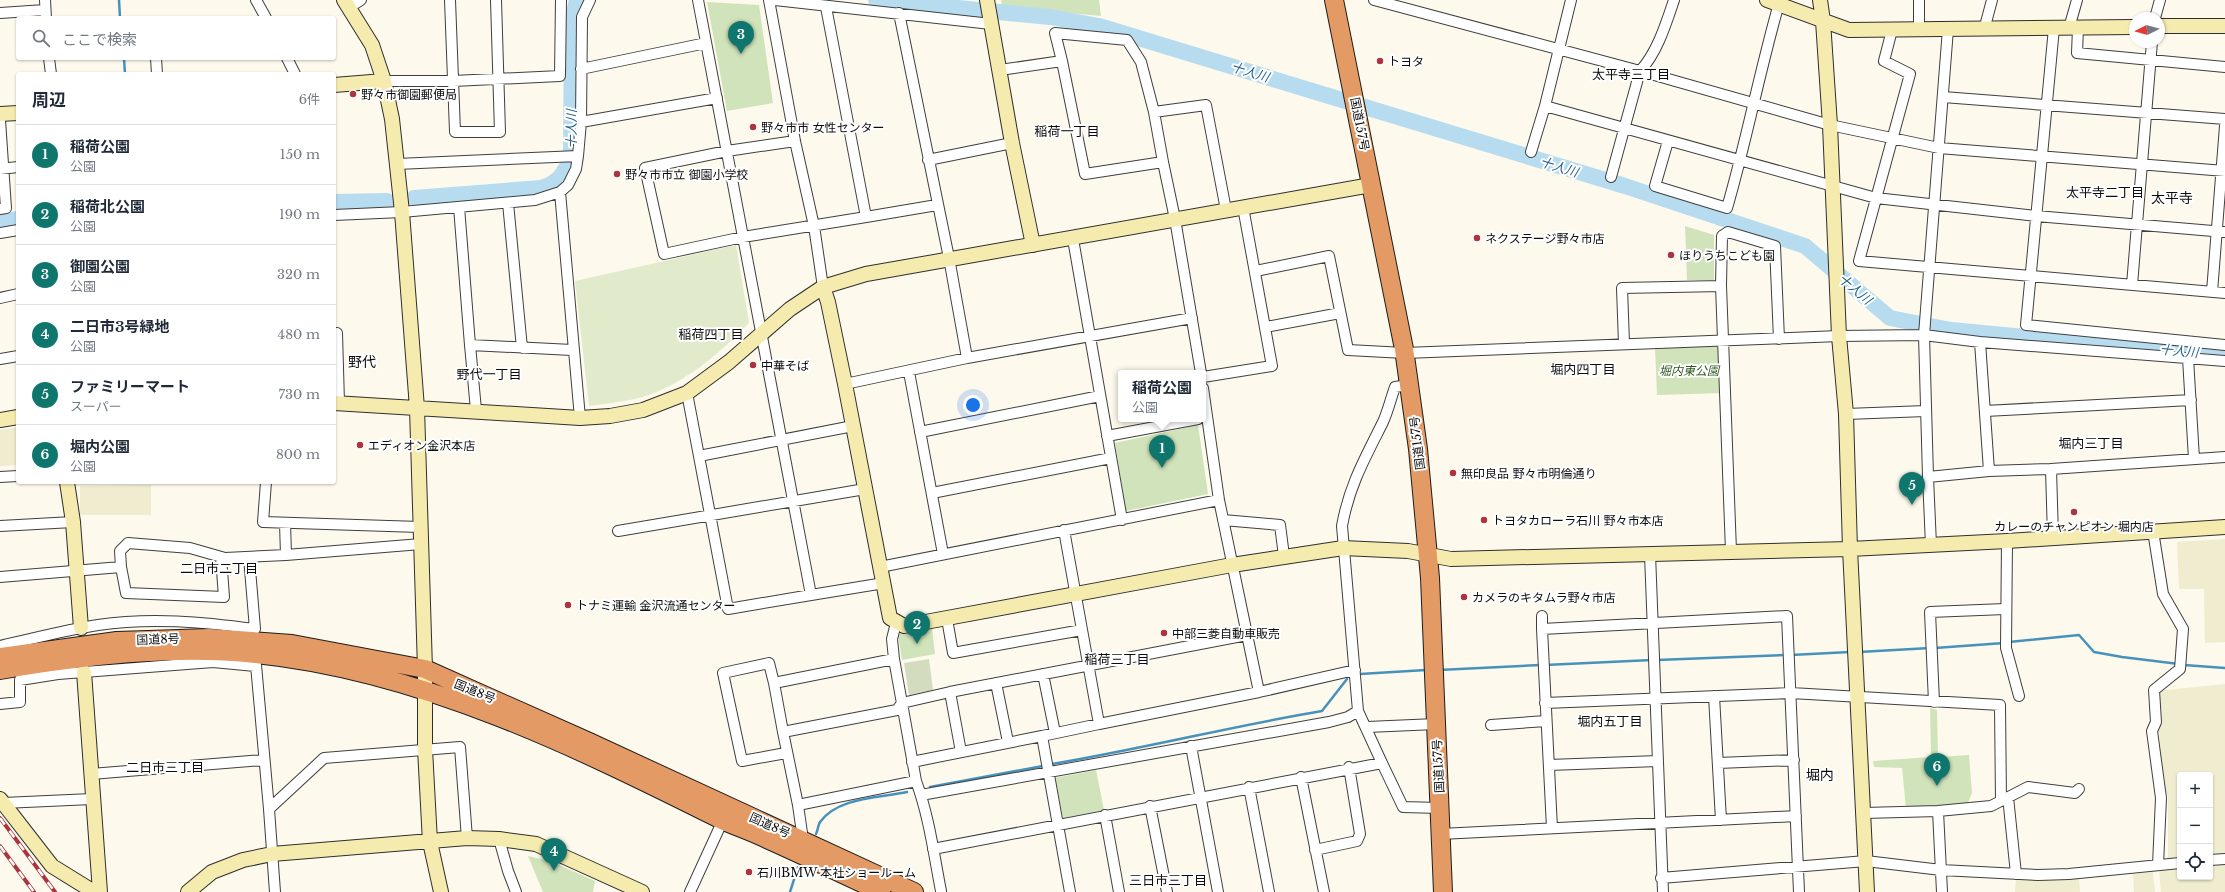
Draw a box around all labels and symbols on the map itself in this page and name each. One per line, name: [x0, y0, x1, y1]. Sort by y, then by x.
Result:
north arrow: [2129, 12, 2165, 48]
pin: 3: [728, 21, 754, 54]
place label: トヨタ: [1388, 54, 1424, 69]
marker: トヨタ: [1375, 56, 1385, 66]
water label: 十人川: [1229, 58, 1273, 86]
district label: 太平寺三丁目: [1592, 66, 1670, 83]
place label: 野々市御園郵便局: [361, 87, 457, 102]
marker: 野々市御園郵便局: [348, 89, 358, 99]
street label: 国道157号: [1347, 96, 1373, 152]
water label: 十人川: [563, 108, 580, 149]
place label: 野々市市 女性センター: [761, 120, 884, 135]
marker: 野々市市 女性センター: [748, 122, 758, 132]
district label: 稲荷一丁目: [1034, 123, 1100, 140]
water label: 十人川: [1538, 153, 1582, 181]
place label: 野々市市立 御園小学校: [625, 167, 748, 182]
marker: 野々市市立 御園小学校: [612, 169, 622, 179]
district label: 太平寺二丁目: [2066, 184, 2144, 201]
district label: 太平寺: [2151, 189, 2193, 207]
place label: ネクステージ野々市店: [1485, 231, 1604, 246]
marker: ネクステージ野々市店: [1472, 233, 1482, 243]
place label: ほりうちこども園: [1679, 248, 1775, 263]
marker: ほりうちこども園: [1666, 250, 1676, 260]
water label: 十人川: [1835, 270, 1877, 309]
district label: 稲荷四丁目: [678, 326, 744, 343]
water label: 十人川: [2159, 341, 2201, 361]
district label: 野代: [348, 353, 376, 371]
place label: 中華そば: [761, 358, 809, 373]
marker: 中華そば: [748, 360, 758, 370]
district label: 堀内四丁目: [1550, 361, 1616, 378]
park label: 堀内東公園: [1659, 363, 1721, 378]
district label: 野代一丁目: [456, 366, 522, 383]
your location: [963, 395, 983, 415]
street label: 国道157号: [1406, 415, 1428, 471]
pin: 1: [1149, 435, 1175, 468]
district label: 堀内三丁目: [2058, 435, 2124, 452]
place label: エディオン金沢本店: [368, 438, 475, 453]
marker: エディオン金沢本店: [355, 440, 365, 450]
place label: 無印良品 野々市明倫通り: [1461, 466, 1596, 481]
marker: 無印良品 野々市明倫通り: [1448, 468, 1458, 478]
pin: 5: [1899, 472, 1925, 505]
marker: カレーのチャンピオン 堀内店: [2069, 507, 2079, 517]
place label: トヨタカローラ石川 野々市本店: [1492, 513, 1663, 528]
marker: トヨタカローラ石川 野々市本店: [1479, 515, 1489, 525]
place label: カレーのチャンピオン 堀内店: [1994, 519, 2154, 534]
district label: 二日市二丁目: [180, 560, 258, 577]
place label: カメラのキタムラ野々市店: [1472, 590, 1615, 605]
marker: カメラのキタムラ野々市店: [1459, 592, 1469, 602]
place label: トナミ運輸 金沢流通センター: [576, 598, 735, 613]
marker: トナミ運輸 金沢流通センター: [563, 600, 573, 610]
pin: 2: [904, 611, 930, 644]
place label: 中部三菱自動車販売: [1172, 626, 1280, 641]
marker: 中部三菱自動車販売: [1159, 628, 1169, 638]
street label: 国道8号: [136, 631, 180, 647]
district label: 稲荷三丁目: [1084, 651, 1150, 668]
street label: 国道8号: [452, 676, 498, 706]
district label: 堀内五丁目: [1577, 713, 1643, 730]
street label: 国道157号: [1429, 739, 1447, 793]
pin: 6: [1924, 753, 1950, 786]
district label: 二日市三丁目: [126, 759, 204, 776]
district label: 堀内: [1806, 766, 1834, 784]
street label: 国道8号: [747, 809, 793, 841]
pin: 4: [541, 838, 567, 871]
place label: 石川BMW 本社ショールーム: [757, 865, 916, 880]
marker: 石川BMW 本社ショールーム: [744, 867, 754, 877]
district label: 三日市三丁目: [1129, 872, 1207, 889]

